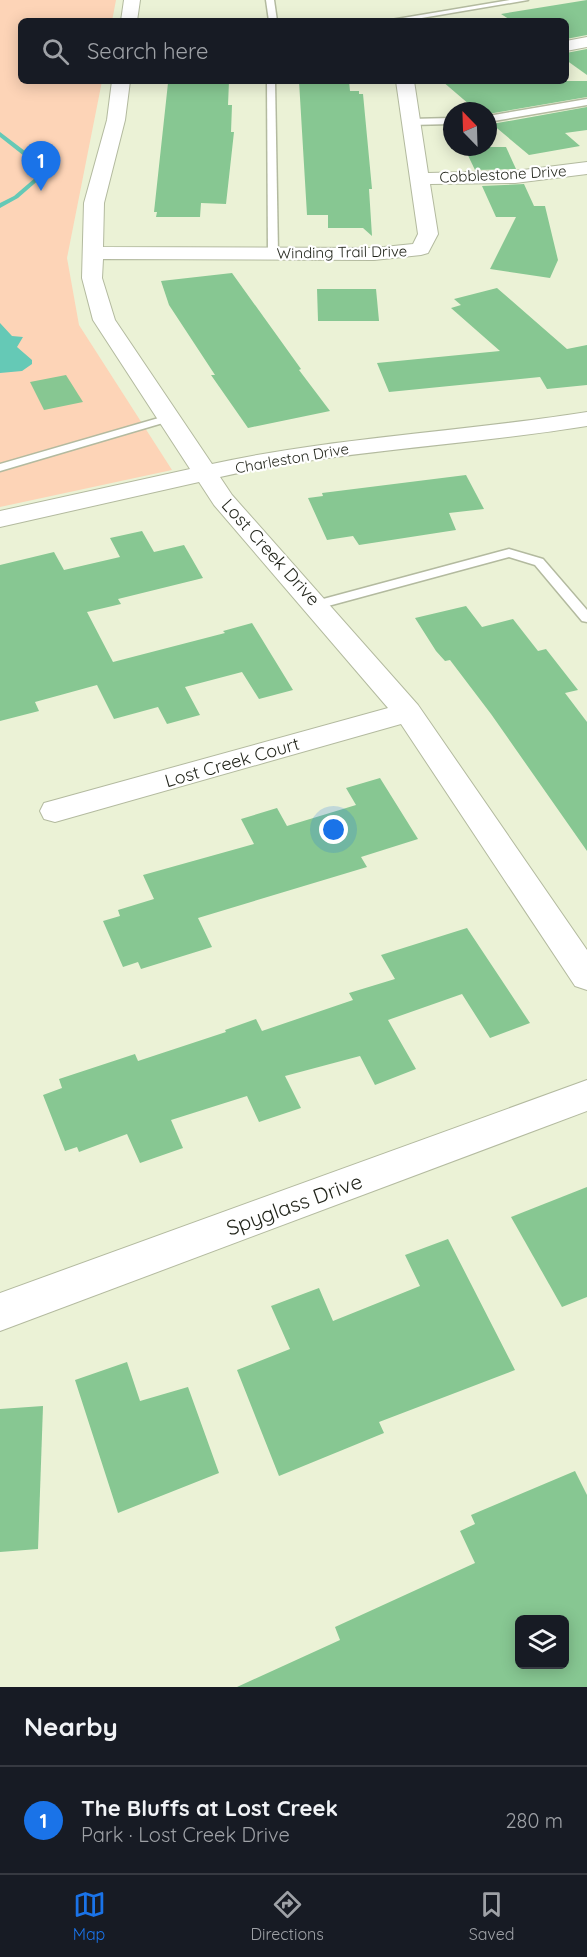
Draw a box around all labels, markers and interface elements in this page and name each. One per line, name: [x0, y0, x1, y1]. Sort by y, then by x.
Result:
search box: [18, 18, 569, 84]
icon: search: [39, 35, 72, 68]
text: Search here: [87, 37, 208, 65]
north arrow: [443, 102, 497, 156]
pin: 1: [22, 142, 60, 191]
street label: Cobblestone Drive: [439, 161, 567, 187]
street label: Winding Trail Drive: [277, 241, 407, 263]
street label: Charleston Drive: [234, 439, 350, 477]
street label: Lost Creek Drive: [217, 494, 325, 610]
street label: Lost Creek Court: [162, 732, 302, 792]
your location: [319, 815, 348, 844]
street label: Spyglass Drive: [222, 1167, 366, 1241]
map controls: [515, 1615, 569, 1669]
button: layers: [515, 1615, 569, 1669]
text: Nearby: [24, 1710, 118, 1743]
text: The Bluffs at Lost Creek: [81, 1794, 338, 1822]
text: 1: [40, 1808, 47, 1833]
text: 280 m: [506, 1808, 563, 1833]
text: Park · Lost Creek Drive: [81, 1822, 290, 1847]
tab: Map: [73, 1888, 106, 1944]
tab: Directions: [251, 1888, 324, 1944]
tab: Saved: [469, 1888, 514, 1944]

